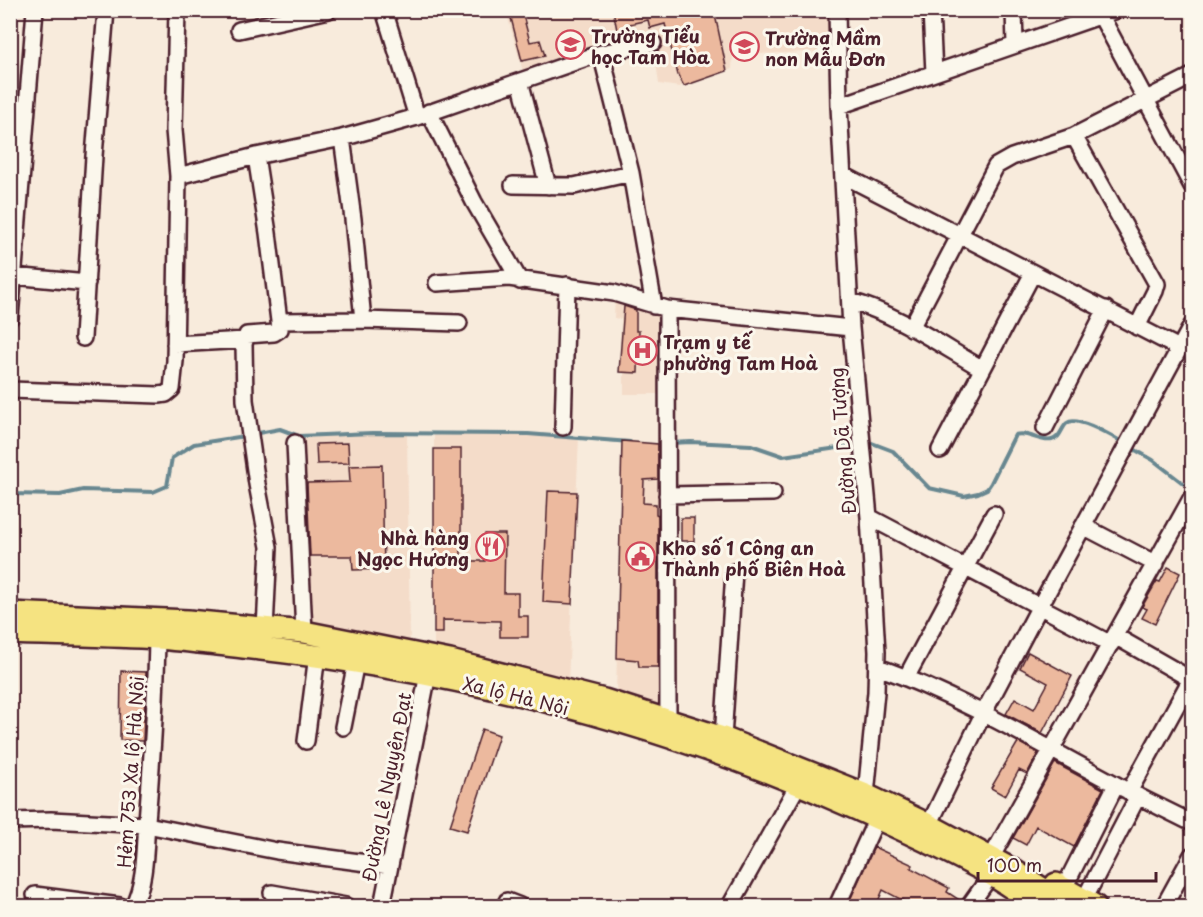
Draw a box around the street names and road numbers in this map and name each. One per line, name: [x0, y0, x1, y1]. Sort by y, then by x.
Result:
street label: Đường Dã Tượng: [822, 366, 862, 516]
street label: Xa lộ Hà Nội: [460, 669, 572, 721]
street label: Hẻm 753 Xa lộ Hà Nội: [110, 675, 150, 869]
street label: Đường Lê Nguyên Đạt: [354, 690, 418, 884]

